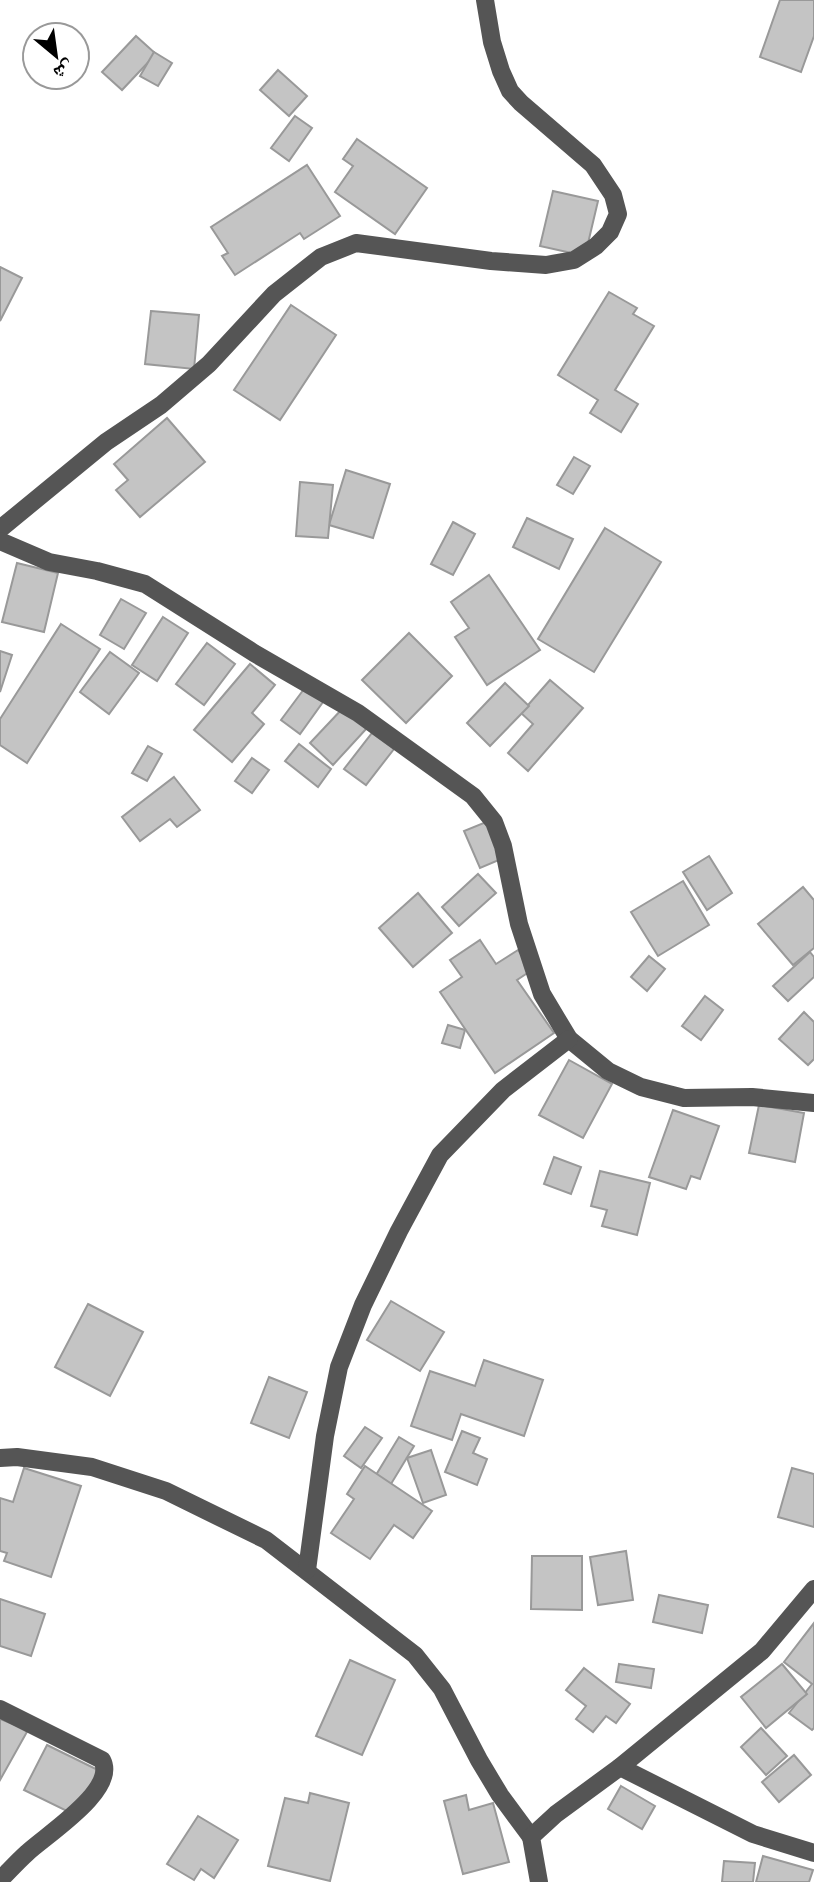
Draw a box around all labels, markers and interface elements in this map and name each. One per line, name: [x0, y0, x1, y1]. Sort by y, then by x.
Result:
north arrow: [21, 21, 91, 91]
text: ش: [50, 55, 78, 85]

